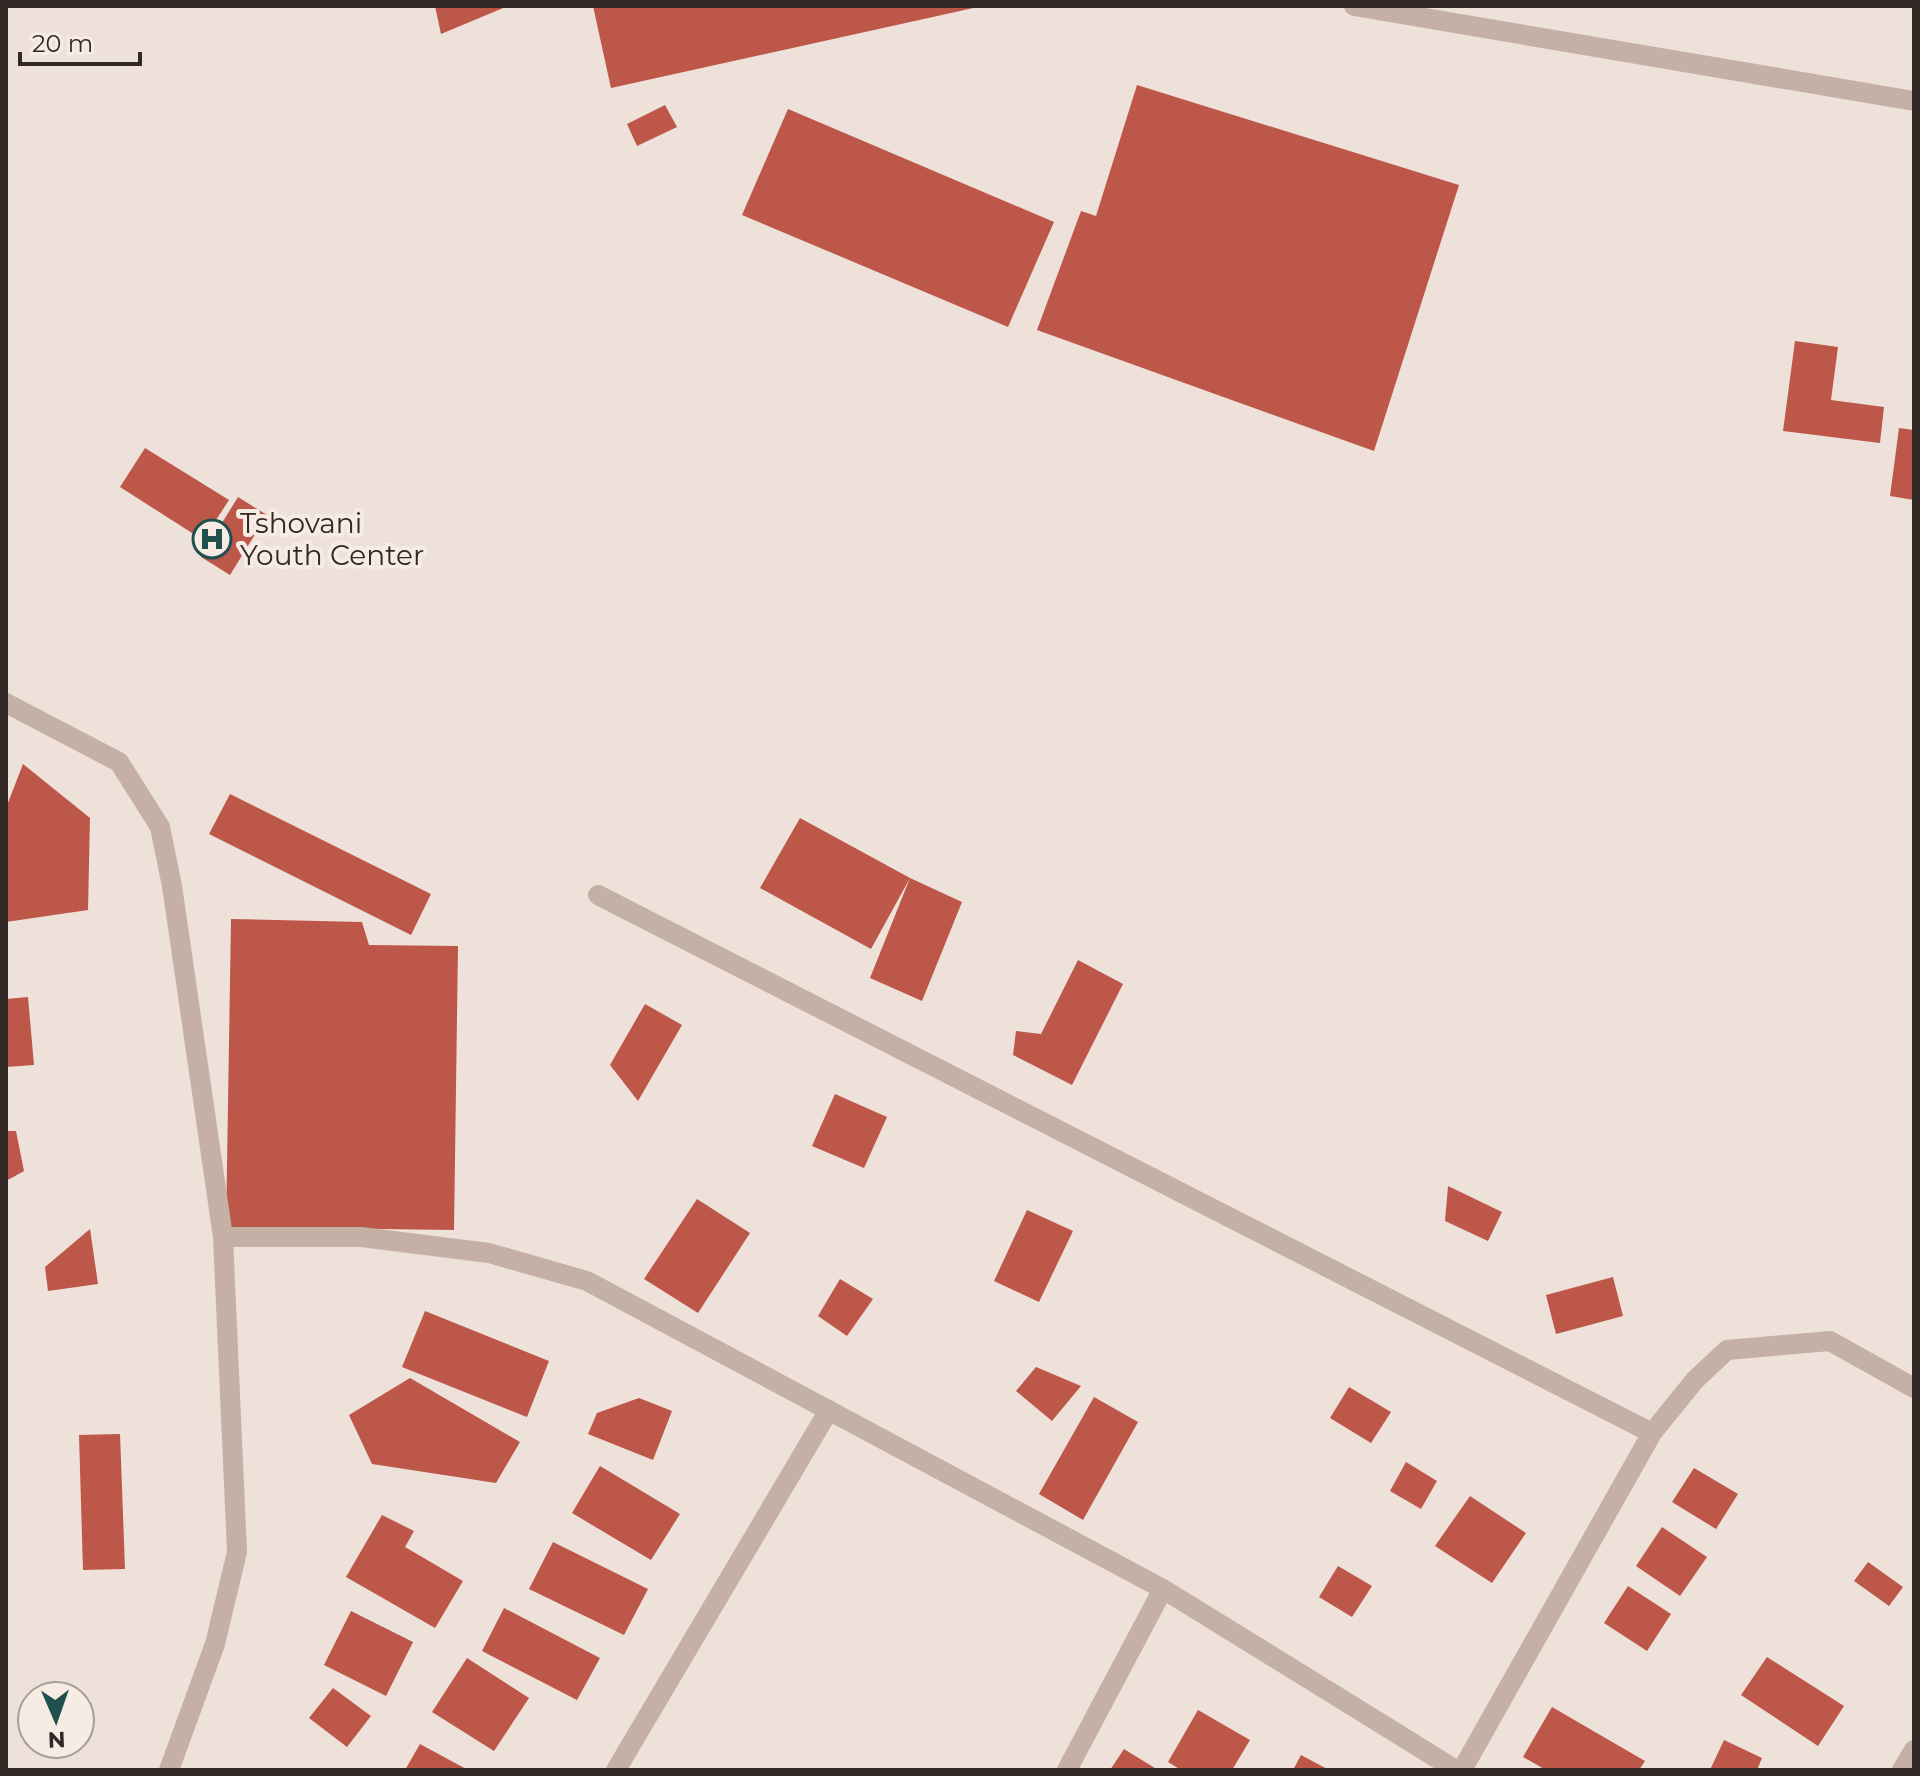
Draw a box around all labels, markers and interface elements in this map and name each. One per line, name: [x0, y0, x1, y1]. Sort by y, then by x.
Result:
scale bar: [20, 16, 140, 66]
text: 20 m: [32, 29, 93, 58]
place label: Tshovani Youth Center: [240, 506, 424, 572]
hospital icon: Tshovani Youth Center: [191, 518, 233, 560]
north arrow: [16, 1680, 96, 1760]
text: N: [47, 1726, 66, 1753]

